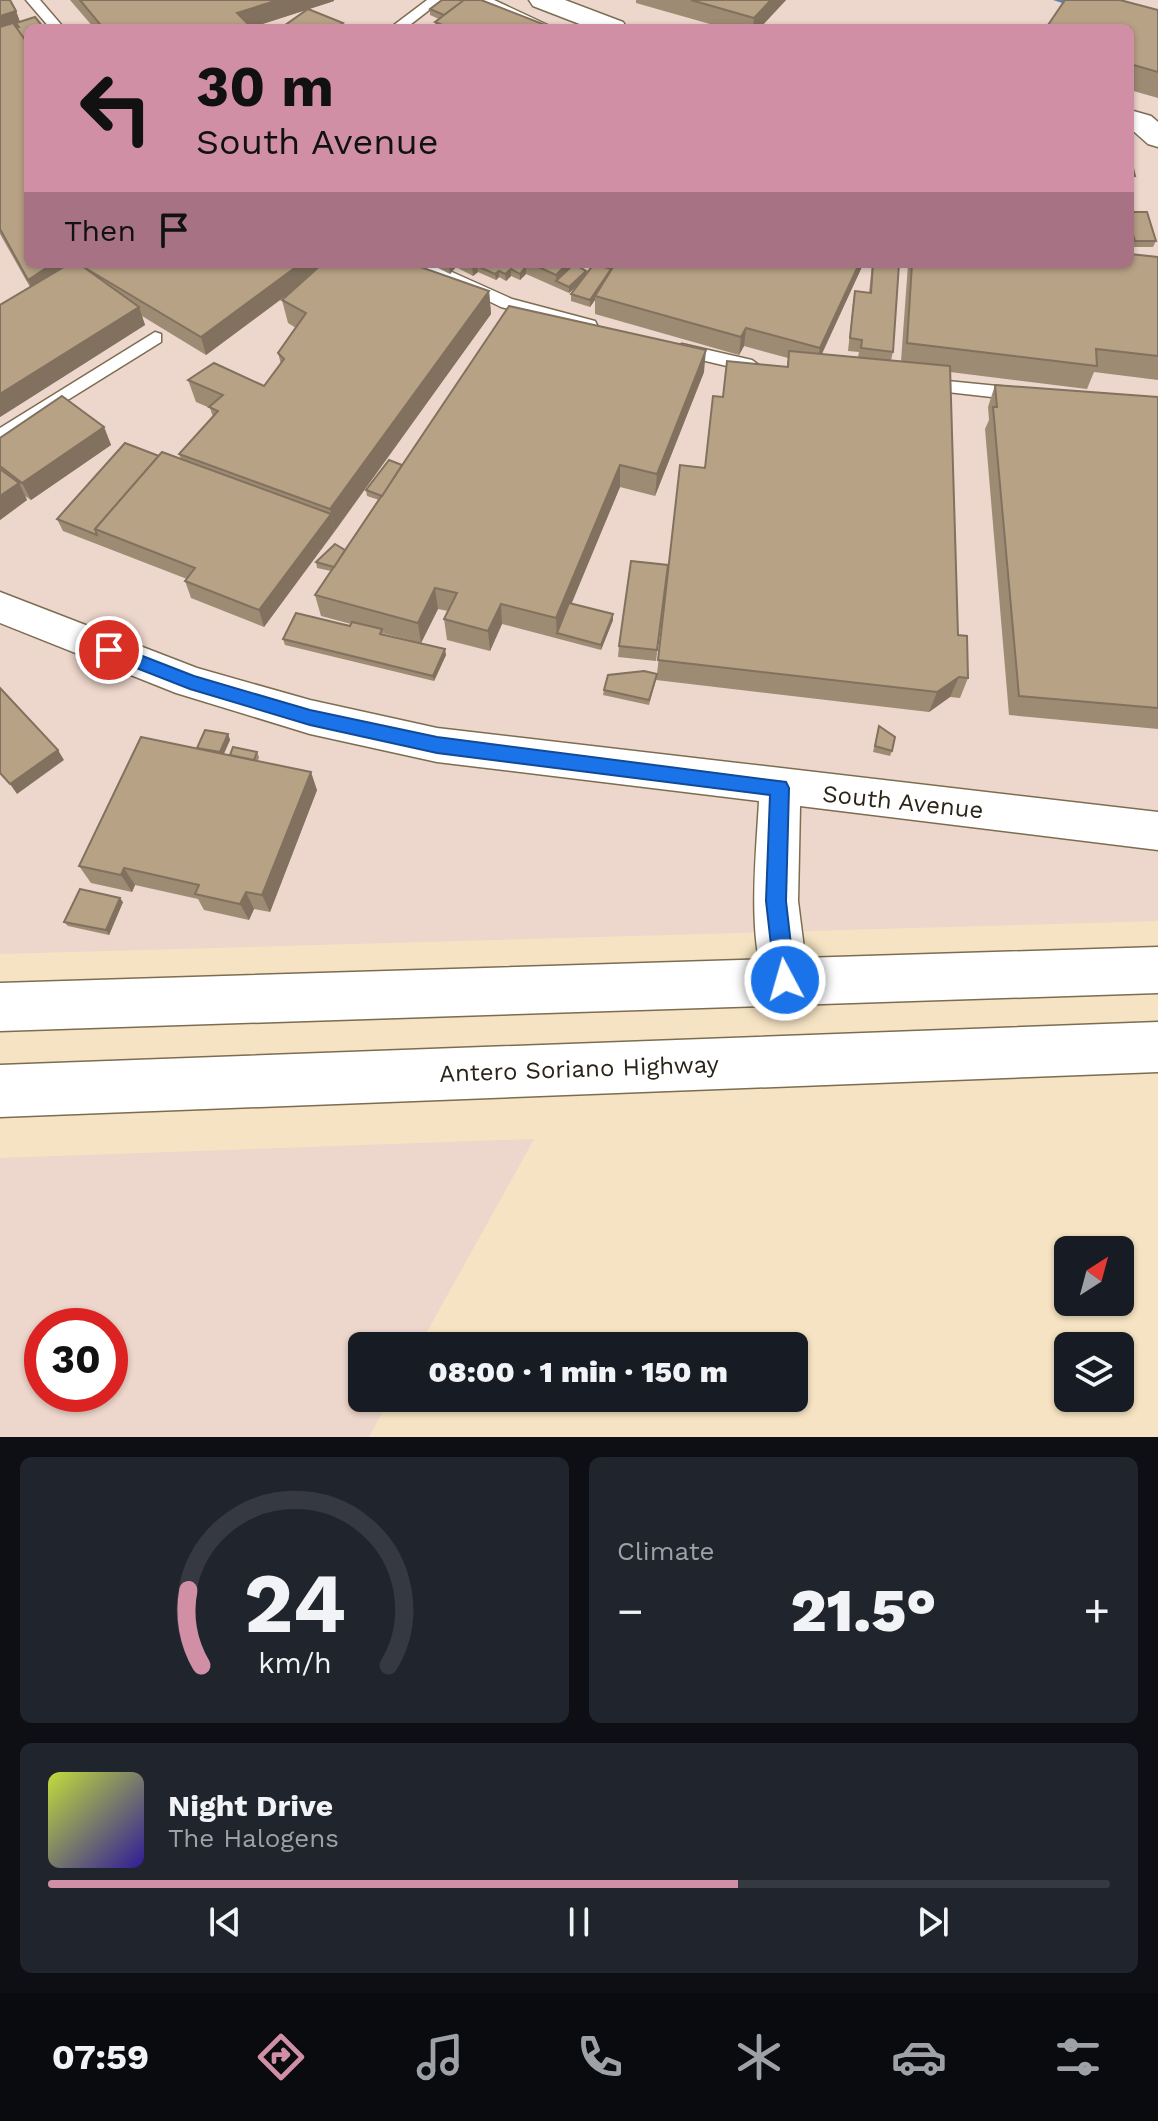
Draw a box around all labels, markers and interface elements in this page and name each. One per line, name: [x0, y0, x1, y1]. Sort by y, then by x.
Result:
text: 30 m: [196, 54, 334, 120]
icon: left: [64, 56, 168, 160]
text: South Avenue: [196, 121, 438, 163]
icon: arrive: [152, 208, 196, 252]
text: Then: [64, 213, 136, 248]
pin: [75, 616, 143, 684]
icon: arrive: [87, 628, 131, 672]
street label: South Avenue: [821, 780, 985, 824]
position arrow: [743, 938, 827, 1022]
street label: Antero Soriano Highway: [439, 1050, 720, 1088]
north arrow: [1054, 1236, 1134, 1316]
map controls: [1054, 1236, 1134, 1412]
speed limit sign: 30: [24, 1308, 128, 1412]
button: layers: [1054, 1332, 1134, 1412]
text: 08:00 · 1 min · 150 m: [428, 1354, 728, 1389]
text: Climate: [617, 1536, 715, 1566]
text: 24: [243, 1555, 346, 1652]
text: 21.5°: [790, 1575, 937, 1646]
text: −: [617, 1585, 644, 1637]
text: +: [1083, 1585, 1110, 1637]
text: km/h: [258, 1646, 331, 1680]
text: Night Drive: [168, 1788, 333, 1823]
text: The Halogens: [168, 1823, 339, 1853]
icon: previous: [203, 1900, 247, 1944]
icon: pause: [557, 1900, 601, 1944]
icon: next: [911, 1900, 955, 1944]
icon: directions: [253, 2029, 309, 2085]
icon: music: [412, 2029, 468, 2085]
icon: phone: [572, 2029, 628, 2085]
icon: climate: [731, 2029, 787, 2085]
icon: car: [891, 2029, 947, 2085]
icon: filters: [1050, 2029, 1106, 2085]
text: 07:59: [52, 2036, 149, 2078]

